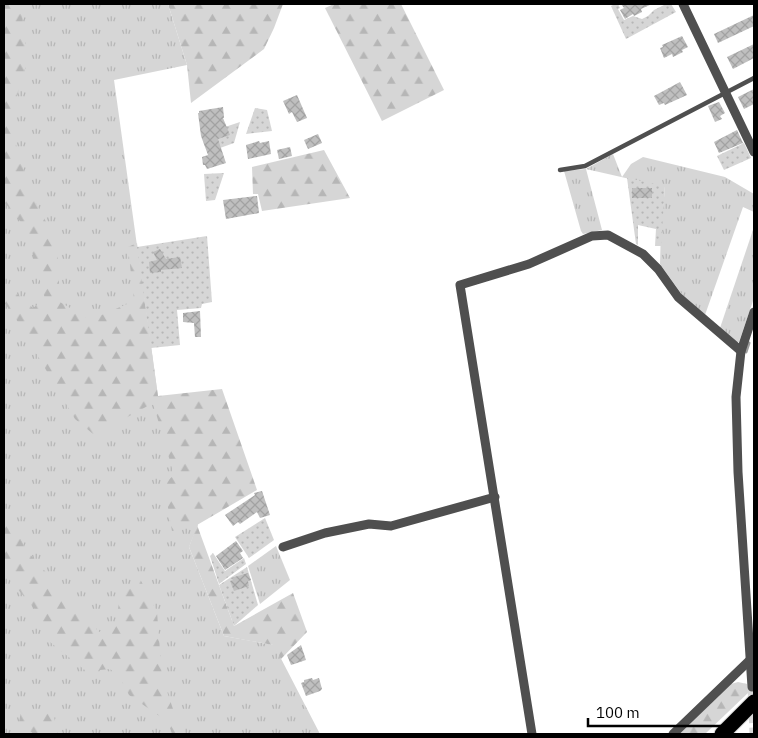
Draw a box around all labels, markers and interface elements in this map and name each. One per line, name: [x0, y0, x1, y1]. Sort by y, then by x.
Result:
scale bar: [588, 696, 730, 728]
text: 100 m: [596, 703, 640, 722]

